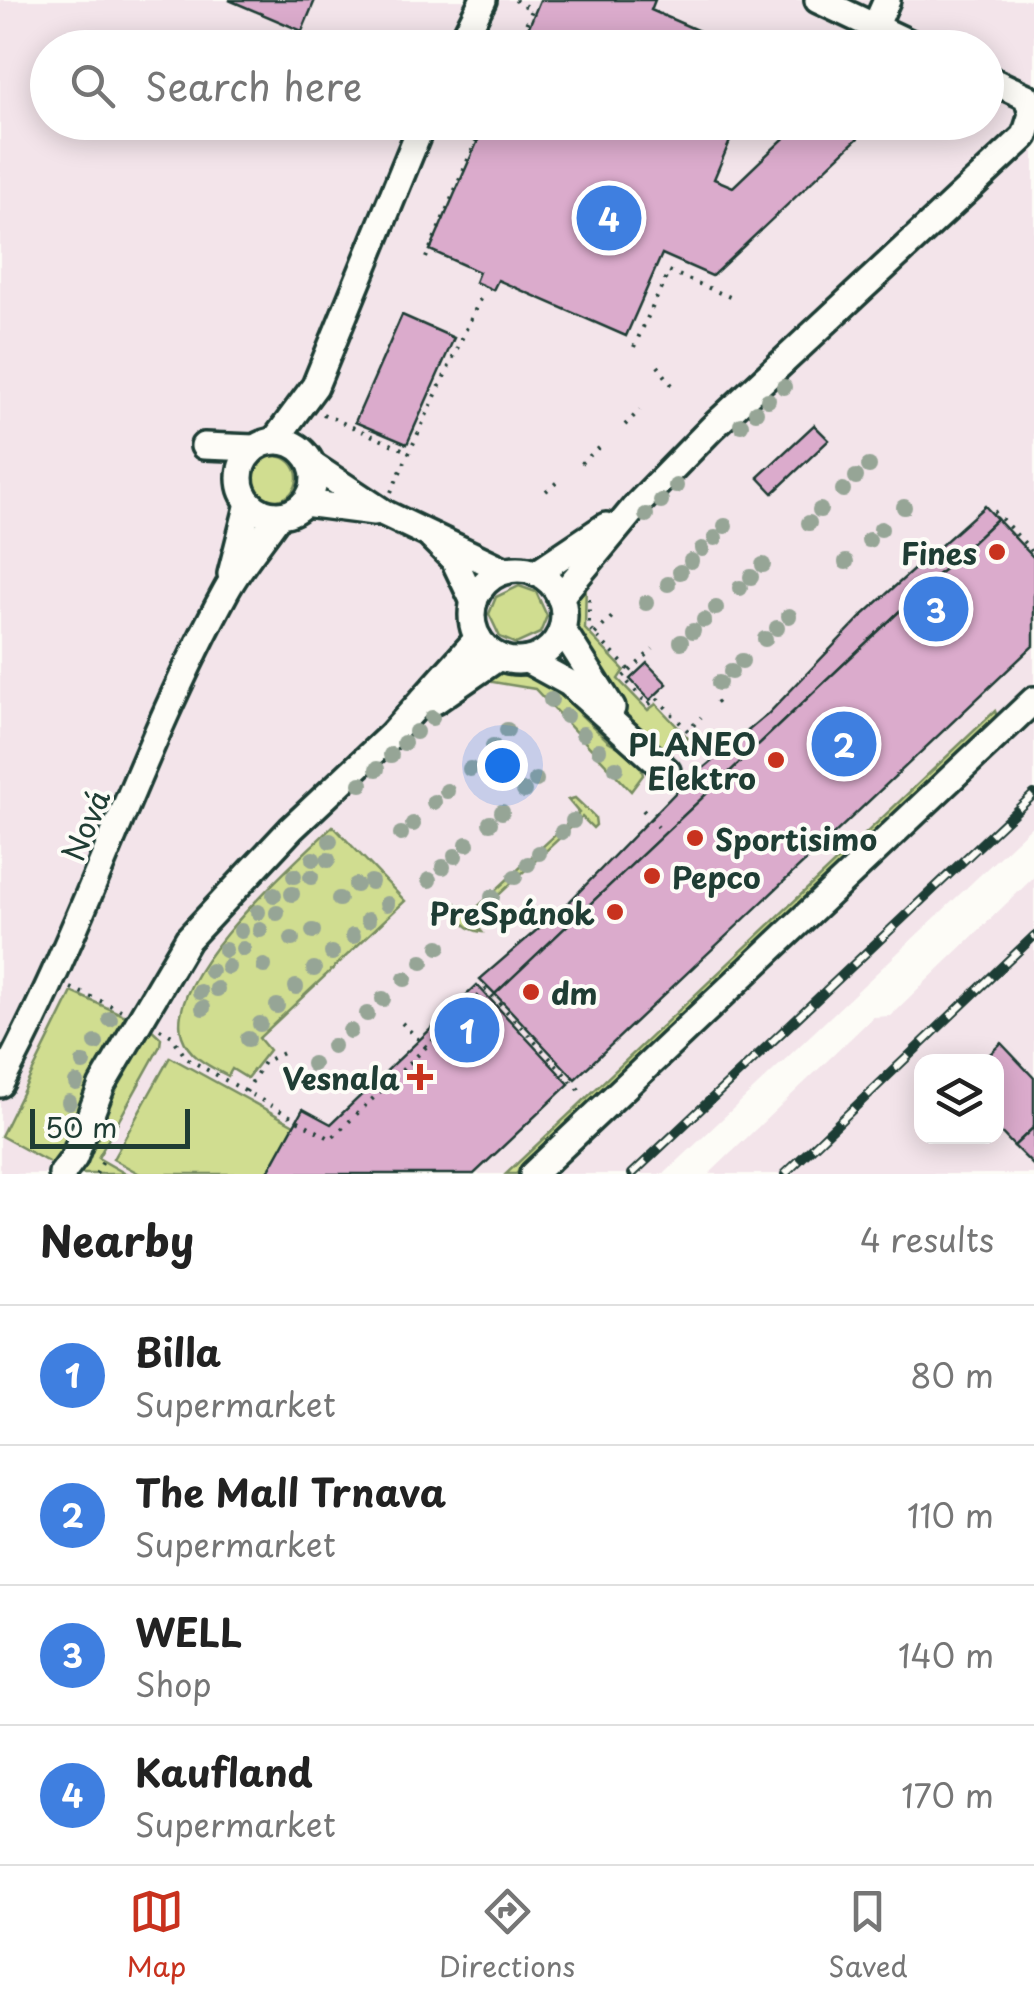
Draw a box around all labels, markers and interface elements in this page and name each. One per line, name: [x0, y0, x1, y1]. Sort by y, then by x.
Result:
search box: [30, 30, 1004, 140]
text: Search here: [145, 57, 362, 114]
icon: search: [65, 58, 120, 113]
pin: 4: [576, 180, 642, 256]
place label: Fines: [901, 530, 977, 575]
marker: Fines: [986, 541, 1008, 563]
pin: 3: [904, 572, 968, 646]
pin: 2: [812, 706, 876, 782]
place label: PLANEO Elektro: [628, 721, 756, 800]
your location: [477, 740, 528, 791]
marker: PLANEO Elektro: [765, 749, 787, 771]
street label: Nová: [50, 781, 121, 868]
place label: Sportisimo: [715, 816, 877, 861]
marker: Sportisimo: [684, 827, 706, 849]
place label: Pepco: [672, 854, 761, 899]
marker: Pepco: [641, 865, 663, 887]
place label: PreSpánok: [429, 890, 595, 935]
marker: PreSpánok: [604, 901, 626, 923]
place label: dm: [551, 970, 598, 1015]
marker: dm: [520, 981, 542, 1003]
pin: 1: [434, 992, 500, 1068]
map controls: [914, 1054, 1004, 1144]
button: layers: [914, 1054, 1004, 1144]
place label: Vesnala: [282, 1055, 400, 1100]
marker: Vesnala: [409, 1066, 431, 1088]
scale bar: [30, 1104, 190, 1148]
text: 50 m: [45, 1105, 118, 1148]
text: Nearby: [40, 1208, 194, 1271]
text: 4 results: [860, 1215, 994, 1263]
text: Billa: [135, 1323, 221, 1380]
text: 1: [65, 1351, 80, 1399]
text: 80 m: [910, 1351, 994, 1399]
text: Supermarket: [135, 1380, 336, 1428]
text: The Mall Trnava: [135, 1463, 446, 1520]
text: 2: [61, 1491, 84, 1539]
text: 110 m: [907, 1491, 994, 1539]
text: Supermarket: [135, 1520, 336, 1568]
text: WELL: [135, 1603, 242, 1660]
text: 3: [62, 1631, 83, 1679]
text: 140 m: [898, 1631, 994, 1679]
text: Shop: [135, 1660, 212, 1708]
text: Kaufland: [135, 1743, 313, 1800]
text: 4: [62, 1771, 83, 1819]
text: 170 m: [901, 1771, 994, 1819]
text: Supermarket: [135, 1800, 336, 1848]
tab: Map: [126, 1884, 186, 1987]
tab: Directions: [439, 1884, 575, 1987]
tab: Saved: [828, 1884, 908, 1987]

